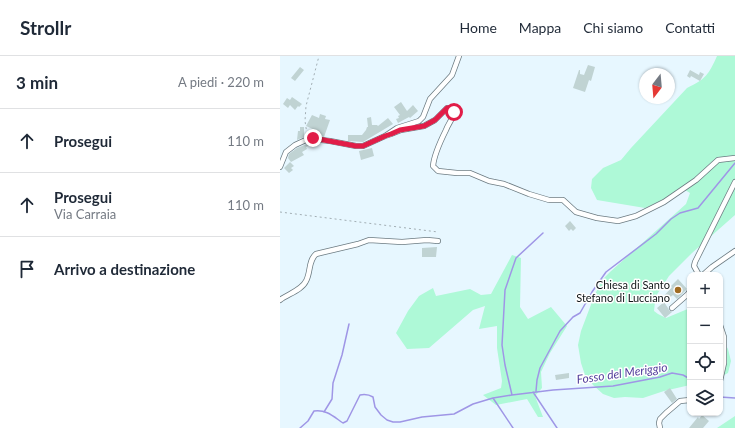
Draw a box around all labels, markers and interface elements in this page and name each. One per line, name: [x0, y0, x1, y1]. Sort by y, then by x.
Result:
text: Strollr: [20, 16, 71, 39]
text: Home: [460, 19, 497, 36]
text: Mappa: [519, 19, 561, 36]
text: Chi siamo: [583, 19, 643, 36]
text: Contatti: [665, 19, 715, 36]
north arrow: [639, 68, 675, 104]
text: 3 min: [16, 72, 58, 93]
text: A piedi · 220 m: [178, 74, 264, 90]
route start: [445, 103, 463, 121]
route end: [304, 129, 322, 147]
icon: ahead: [16, 130, 38, 152]
text: Prosegui: [54, 132, 112, 150]
text: 110 m: [227, 133, 264, 149]
text: Prosegui: [54, 188, 112, 206]
icon: ahead: [16, 194, 38, 216]
text: 110 m: [227, 197, 264, 213]
text: Via Carraia: [54, 206, 116, 222]
icon: arrive: [16, 258, 38, 280]
text: Arrivo a destinazione: [54, 260, 195, 278]
map controls: [687, 272, 723, 416]
button: +: [687, 272, 723, 308]
place label: Chiesa di Santo Stefano di Lucciano: [576, 278, 670, 304]
marker: Chiesa di Santo Stefano di Lucciano: [673, 285, 683, 295]
button: −: [687, 308, 723, 344]
button: locate: [687, 344, 723, 380]
water label: Fosso del Meriggio: [576, 359, 668, 387]
button: layers: [687, 380, 723, 416]

